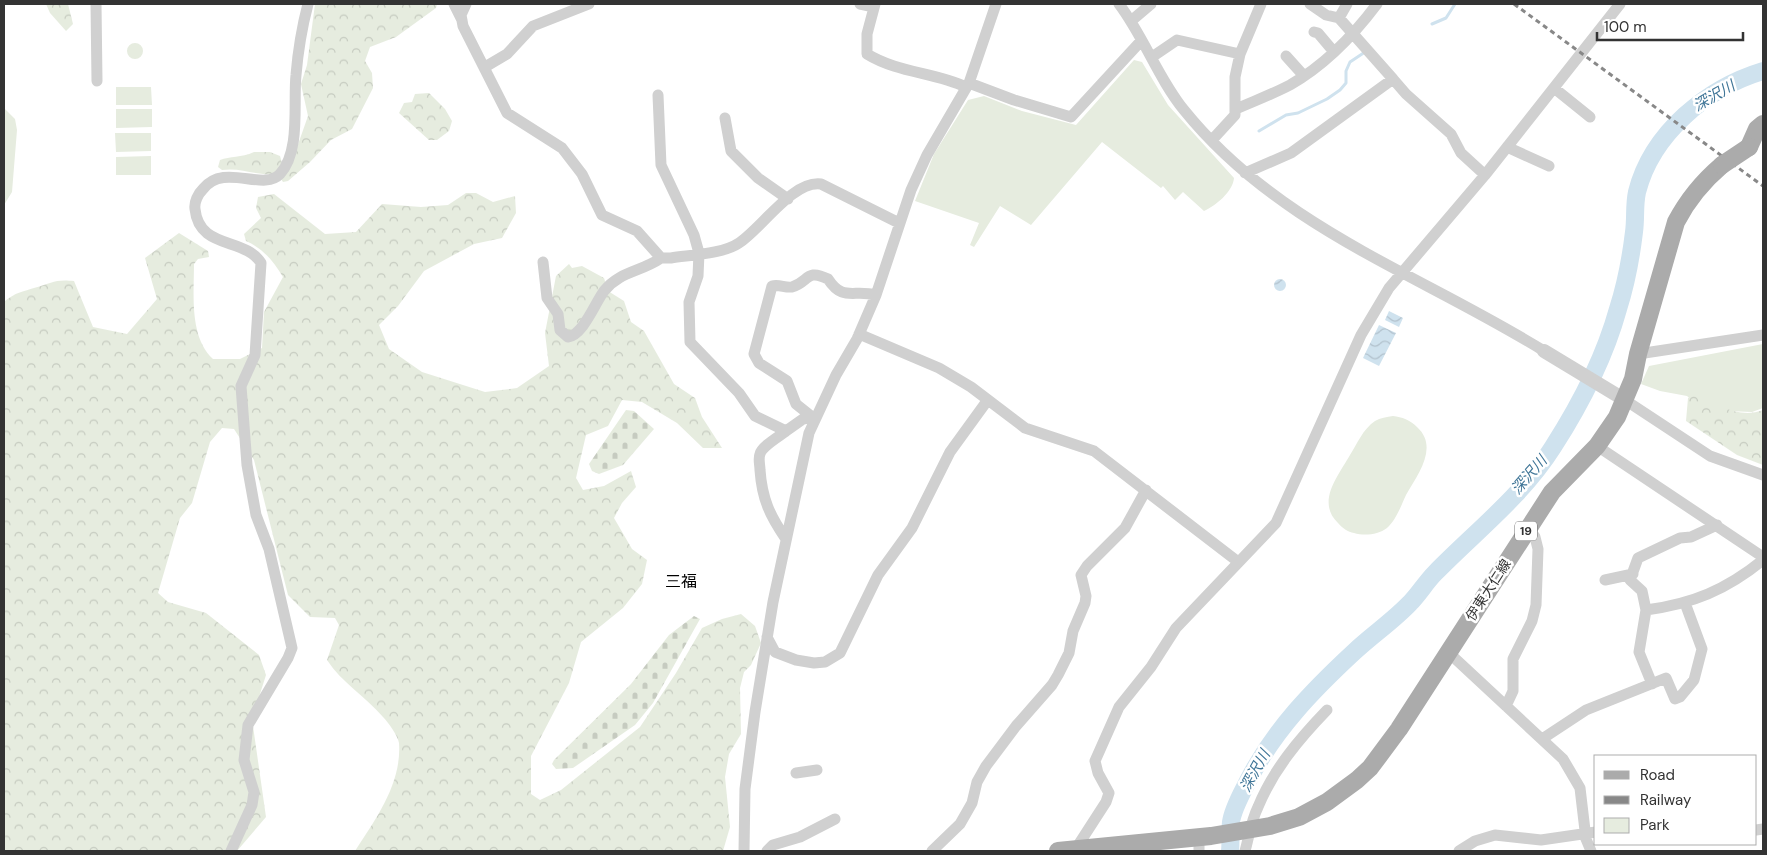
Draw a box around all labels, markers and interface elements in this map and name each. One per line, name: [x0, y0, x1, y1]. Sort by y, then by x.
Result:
scale bar: [1597, 10, 1743, 42]
text: 100 m: [1604, 17, 1647, 37]
water label: 深沢川: [1690, 75, 1740, 116]
water label: 深沢川: [1507, 450, 1553, 499]
road number: 19: [1515, 522, 1537, 540]
street label: 伊東大仁線: [1461, 556, 1515, 624]
district label: 三福: [665, 571, 697, 592]
water label: 深沢川: [1235, 745, 1276, 796]
legend: [1594, 755, 1757, 845]
text: Road: [1640, 765, 1675, 785]
text: Railway: [1640, 790, 1692, 810]
text: Park: [1640, 815, 1670, 835]

